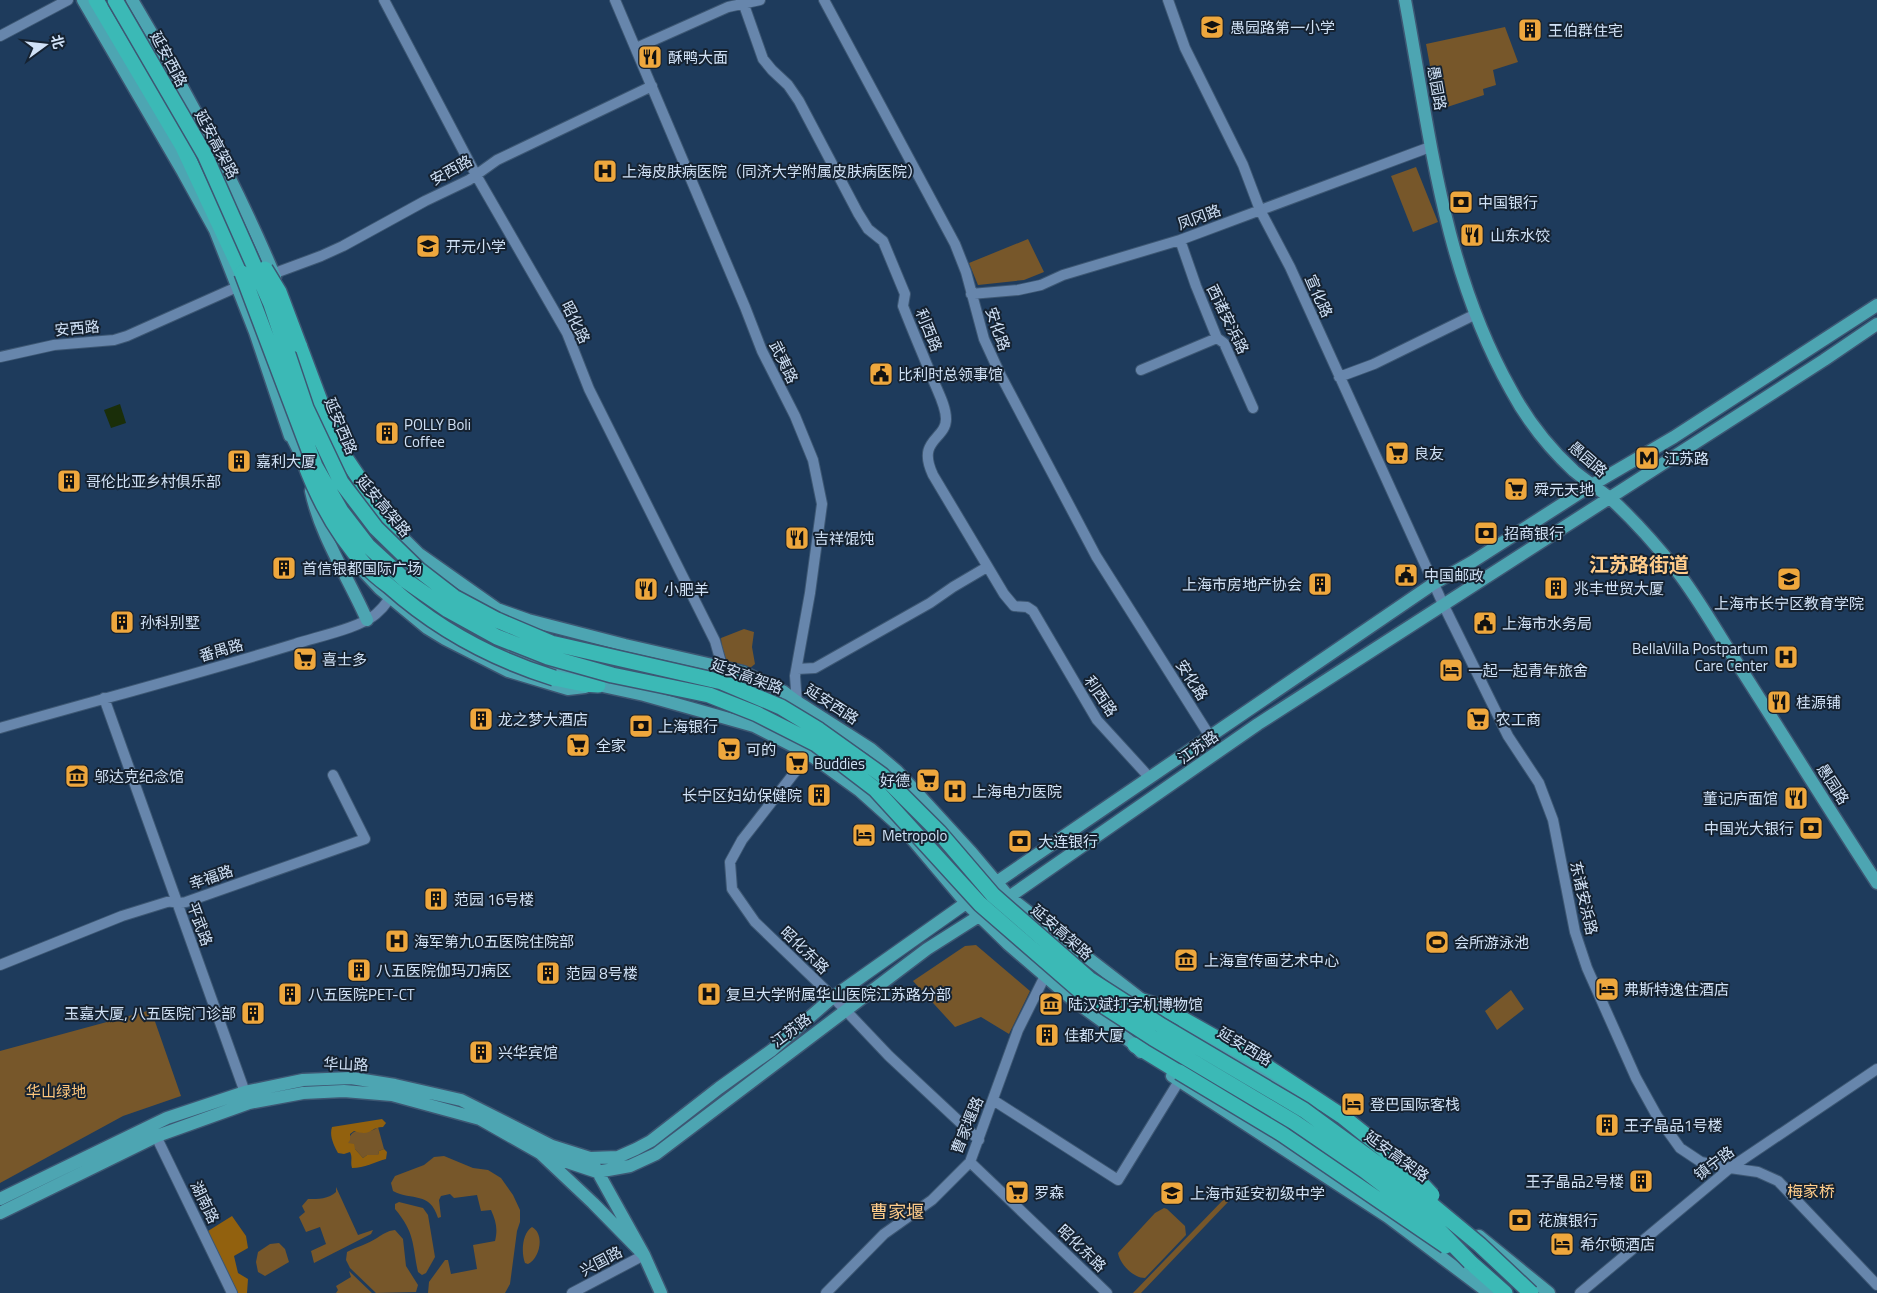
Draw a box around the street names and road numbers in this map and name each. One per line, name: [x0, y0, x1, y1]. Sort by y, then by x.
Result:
street label: 延安西路: [145, 27, 193, 91]
street label: 愚园路: [1422, 64, 1452, 112]
street label: 延安高架路: [189, 105, 245, 183]
street label: 安西路: [426, 149, 476, 191]
street label: 凤冈路: [1174, 198, 1224, 236]
street label: 宣化路: [1299, 271, 1339, 321]
street label: 西诸安浜路: [1201, 280, 1255, 358]
street label: 昭化路: [556, 297, 596, 347]
street label: 安化路: [980, 304, 1016, 354]
street label: 利西路: [910, 305, 948, 355]
street label: 安西路: [54, 315, 100, 341]
street label: 武夷路: [764, 337, 804, 387]
street label: 延安西路: [319, 394, 363, 458]
street label: 愚园路: [1563, 436, 1613, 482]
street label: 延安高架路: [351, 470, 417, 542]
street label: 番禺路: [196, 633, 246, 667]
street label: 延安高架路: [708, 652, 786, 700]
street label: 安化路: [1170, 655, 1214, 705]
street label: 利西路: [1079, 671, 1123, 721]
street label: 延安西路: [801, 678, 863, 730]
street label: 江苏路: [1173, 725, 1223, 769]
street label: 愚园路: [1811, 759, 1855, 809]
street label: 幸福路: [186, 859, 236, 895]
street label: 东诸安浜路: [1564, 859, 1604, 937]
street label: 平武路: [181, 899, 219, 949]
street label: 延安高架路: [1026, 899, 1098, 965]
street label: 昭化东路: [775, 921, 835, 979]
street label: 江苏路: [766, 1007, 816, 1053]
street label: 延安西路: [1213, 1021, 1277, 1071]
street label: 华山路: [323, 1052, 369, 1076]
street label: 曹家堰路: [945, 1093, 989, 1157]
street label: 延安高架路: [1360, 1125, 1434, 1187]
street label: 镇宁路: [1689, 1140, 1739, 1186]
street label: 湖南路: [185, 1177, 225, 1227]
street label: 昭化东路: [1052, 1219, 1112, 1277]
street label: 兴国路: [576, 1240, 626, 1282]

